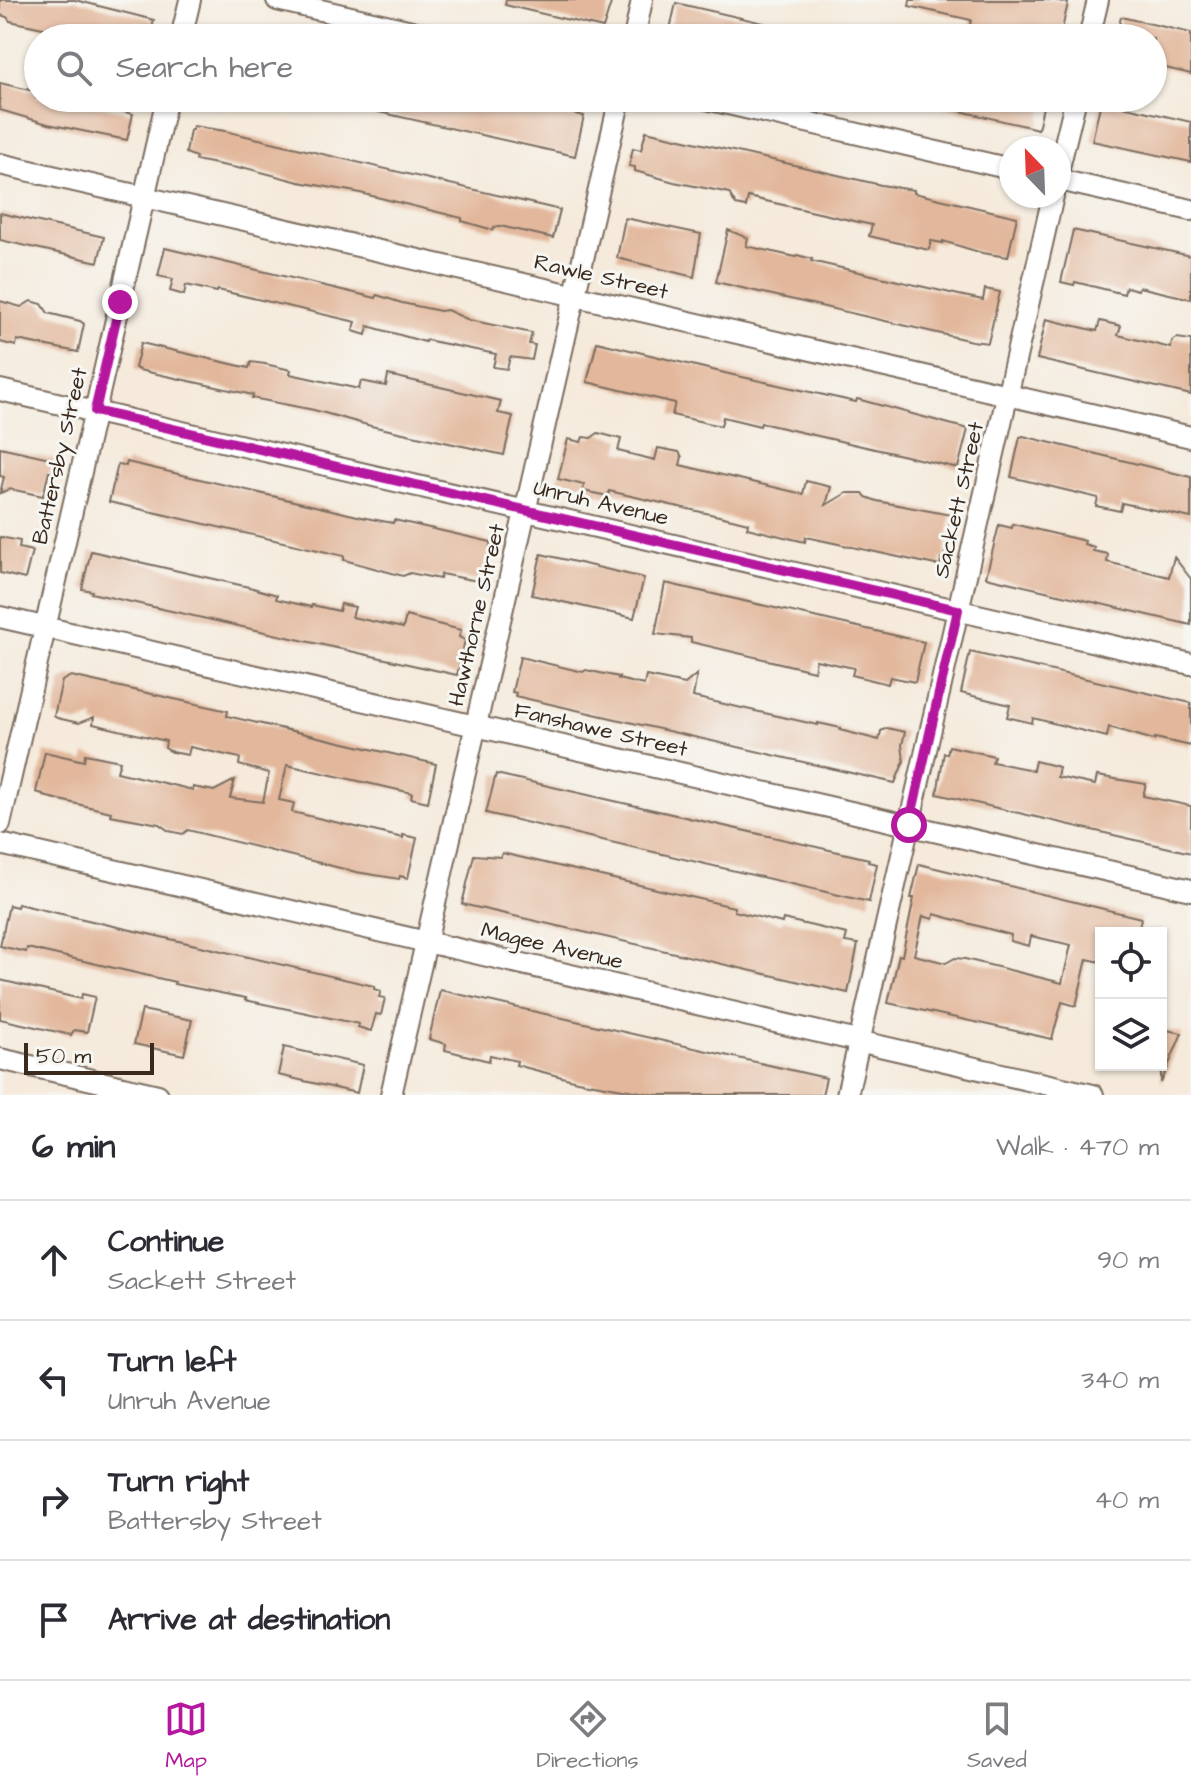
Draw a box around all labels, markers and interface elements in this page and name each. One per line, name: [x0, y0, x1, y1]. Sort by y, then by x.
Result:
search box: [24, 24, 1167, 112]
icon: search: [52, 46, 96, 90]
text: Search here: [116, 47, 293, 89]
north arrow: [999, 136, 1071, 208]
street label: Rawle Street: [531, 247, 671, 308]
route end: [102, 284, 138, 320]
street label: Battersby Street: [25, 364, 96, 548]
street label: Sackett Street: [926, 419, 992, 581]
street label: Unruh Avenue: [530, 472, 672, 534]
street label: Hawthorne Street: [441, 521, 513, 709]
street label: Fanshawe Street: [511, 695, 691, 765]
route start: [891, 807, 927, 843]
street label: Magee Avenue: [478, 915, 626, 978]
map controls: [1095, 927, 1167, 1071]
button: locate: [1095, 927, 1167, 999]
button: layers: [1095, 999, 1167, 1071]
scale bar: [24, 1039, 154, 1075]
text: 50 m: [36, 1041, 91, 1072]
text: 6 min: [32, 1123, 116, 1171]
text: Walk · 470 m: [996, 1129, 1159, 1165]
text: Continue: [108, 1221, 224, 1263]
icon: ahead: [32, 1238, 76, 1282]
text: 90 m: [1097, 1242, 1159, 1278]
text: Sackett Street: [108, 1263, 296, 1299]
text: Turn left: [108, 1341, 236, 1383]
icon: left: [32, 1358, 76, 1402]
text: 340 m: [1081, 1362, 1159, 1398]
text: Unruh Avenue: [108, 1383, 271, 1419]
text: Turn right: [108, 1461, 249, 1503]
icon: right: [32, 1478, 76, 1522]
text: 40 m: [1094, 1482, 1159, 1518]
text: Battersby Street: [108, 1503, 322, 1539]
icon: arrive: [32, 1598, 76, 1642]
text: Arrive at destination: [108, 1599, 390, 1641]
tab: Map: [164, 1697, 208, 1776]
tab: Directions: [536, 1697, 639, 1776]
tab: Saved: [967, 1697, 1027, 1776]

